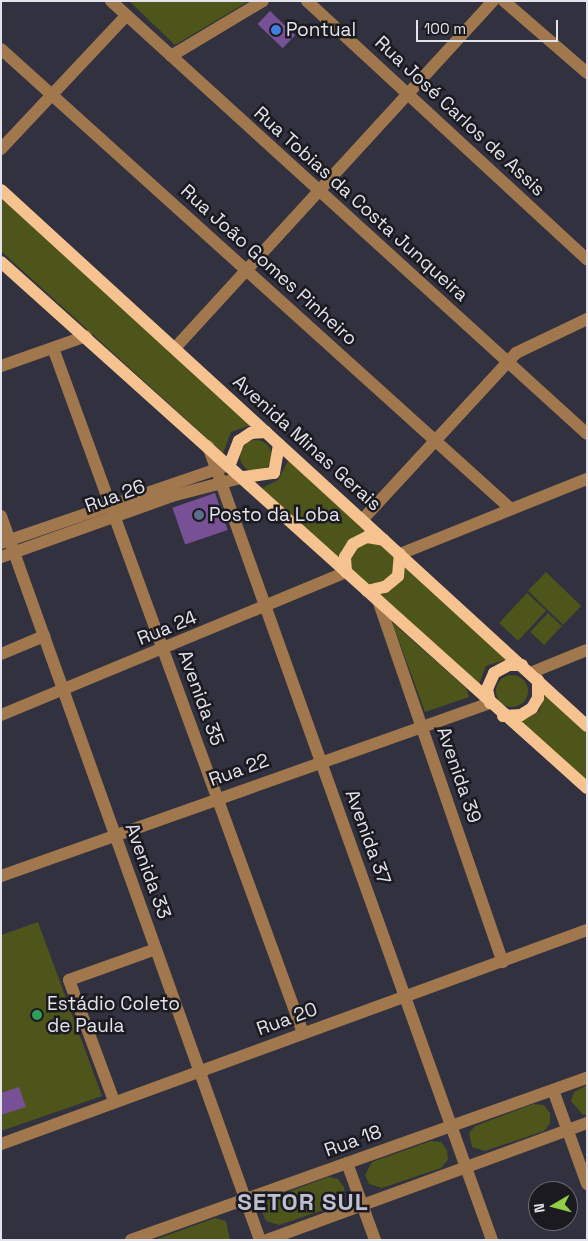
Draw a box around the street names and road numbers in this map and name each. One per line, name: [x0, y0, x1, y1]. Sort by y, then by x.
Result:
street label: Rua José Carlos de Assis: [370, 31, 550, 201]
street label: Rua Tobias da Costa Junqueira: [249, 102, 473, 306]
street label: Rua João Gomes Pinheiro: [176, 180, 362, 350]
street label: Avenida Minas Gerais: [228, 370, 386, 516]
street label: Rua 26: [82, 475, 148, 517]
street label: Rua 24: [134, 606, 200, 650]
street label: Avenida 35: [173, 647, 229, 749]
street label: Avenida 39: [432, 724, 486, 826]
street label: Rua 22: [206, 749, 272, 791]
street label: Avenida 37: [340, 786, 396, 888]
street label: Avenida 33: [120, 820, 176, 922]
street label: Rua 20: [253, 998, 321, 1040]
street label: Rua 18: [321, 1120, 385, 1162]

